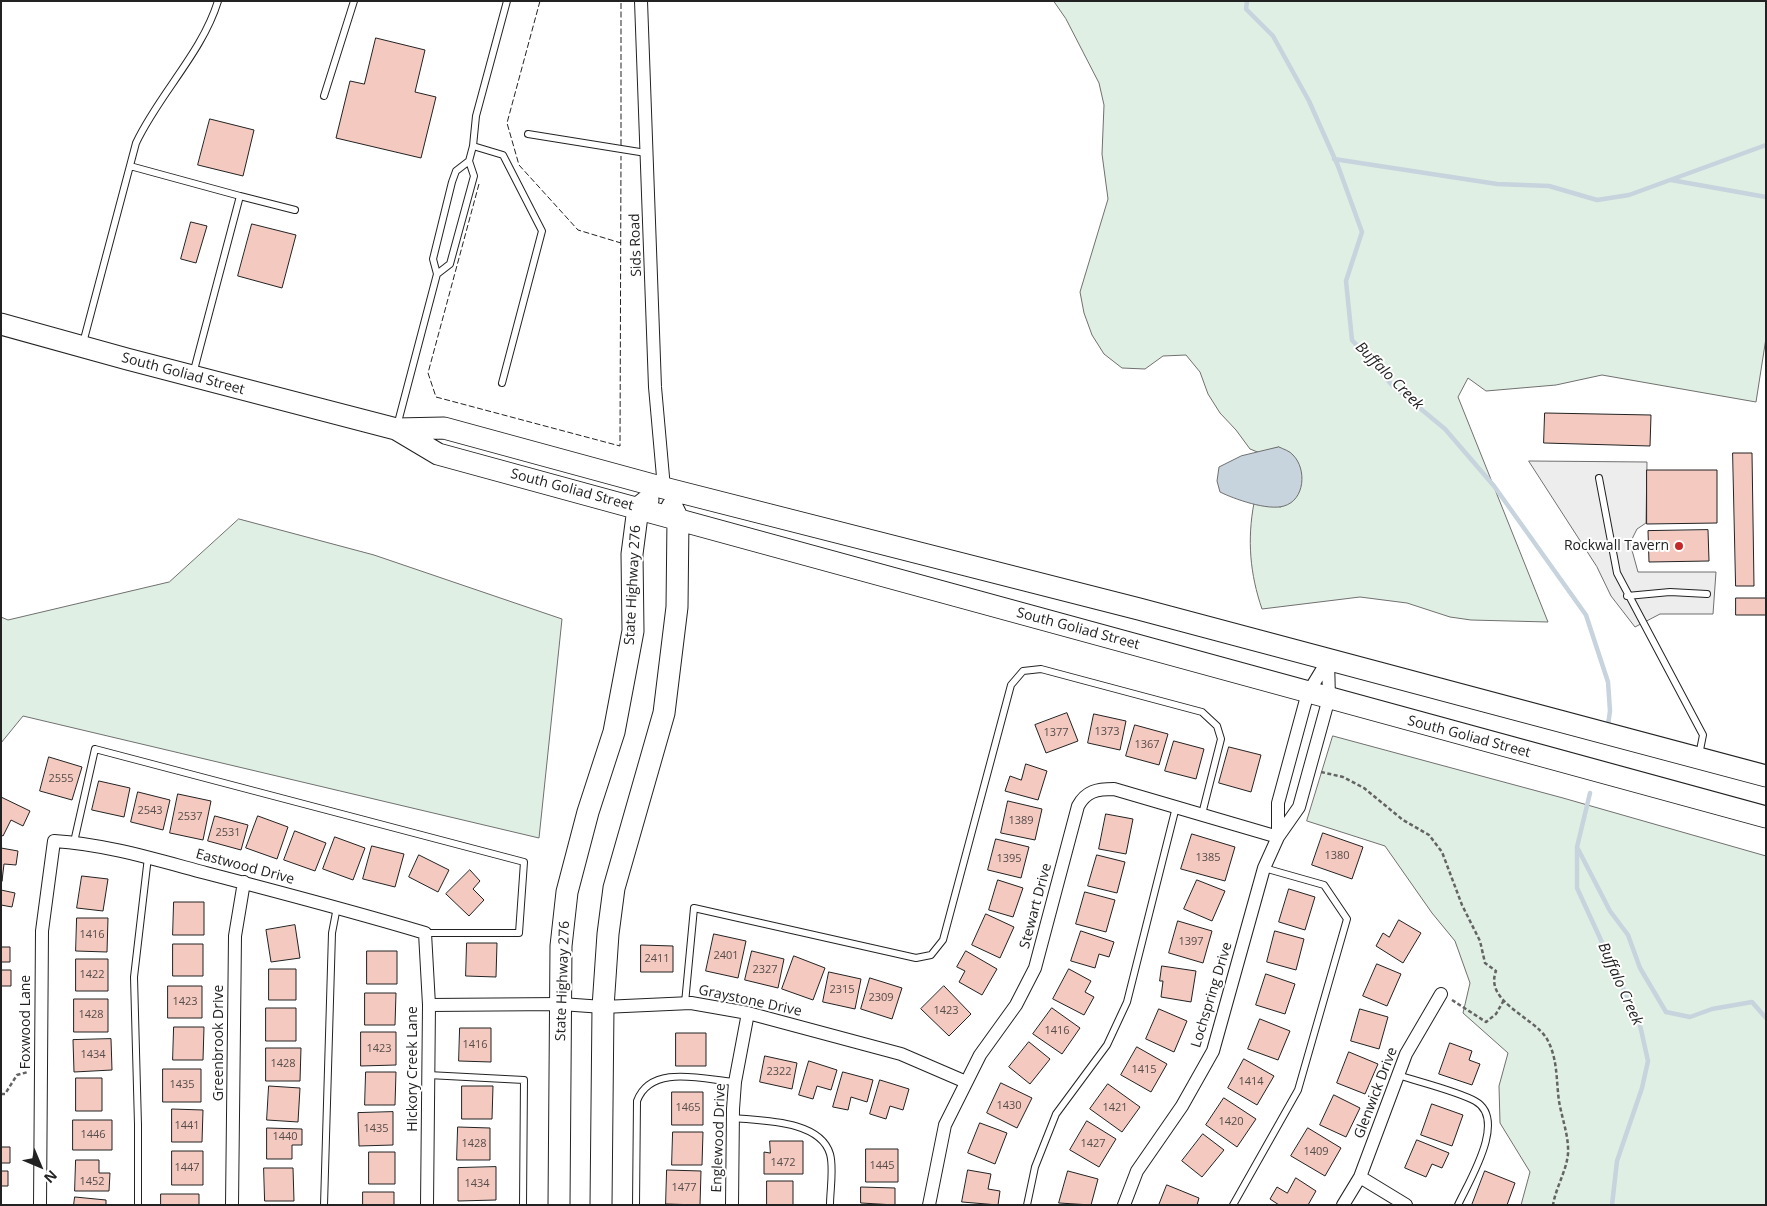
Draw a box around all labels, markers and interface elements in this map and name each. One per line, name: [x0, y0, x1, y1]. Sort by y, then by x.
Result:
street label: Sids Road: [626, 213, 646, 277]
water label: Buffalo Creek: [1351, 338, 1427, 414]
street label: South Goliad Street: [120, 349, 246, 399]
street label: South Goliad Street: [509, 465, 635, 515]
street label: State Highway 276: [621, 525, 645, 645]
place label: Rockwall Tavern: [1564, 538, 1669, 554]
marker: Rockwall Tavern: [1673, 540, 1685, 552]
street label: South Goliad Street: [1015, 604, 1141, 654]
street label: South Goliad Street: [1406, 712, 1532, 762]
house number: 1373: [1094, 725, 1120, 739]
house number: 1377: [1043, 726, 1069, 740]
house number: 1367: [1134, 738, 1160, 752]
house number: 2555: [48, 772, 74, 786]
house number: 2543: [137, 804, 163, 818]
house number: 2537: [177, 810, 203, 824]
house number: 1389: [1008, 814, 1034, 828]
house number: 2531: [215, 826, 241, 840]
street label: Eastwood Drive: [194, 846, 296, 888]
house number: 1380: [1324, 849, 1350, 863]
house number: 1385: [1195, 851, 1221, 865]
house number: 1395: [996, 852, 1022, 866]
street label: Stewart Drive: [1017, 861, 1055, 951]
street label: State Highway 276: [553, 921, 573, 1041]
house number: 1416: [79, 928, 105, 942]
house number: 1397: [1178, 935, 1204, 949]
street label: Lochspring Drive: [1188, 940, 1236, 1050]
water label: Buffalo Creek: [1594, 940, 1646, 1028]
house number: 2401: [713, 949, 739, 963]
house number: 2411: [644, 952, 670, 966]
house number: 2327: [752, 963, 778, 977]
house number: 1422: [79, 968, 105, 982]
street label: Foxwood Lane: [18, 975, 34, 1069]
street label: Graystone Drive: [697, 982, 803, 1020]
house number: 2315: [829, 983, 855, 997]
street label: Greenbrook Drive: [211, 985, 227, 1101]
house number: 2309: [868, 991, 894, 1005]
house number: 1423: [172, 995, 198, 1009]
house number: 1423: [933, 1004, 959, 1018]
street label: Hickory Creek Lane: [405, 1006, 421, 1132]
house number: 1428: [78, 1008, 104, 1022]
house number: 1416: [1044, 1024, 1070, 1038]
house number: 1416: [462, 1038, 488, 1052]
house number: 1423: [366, 1042, 392, 1056]
street label: Glenwick Drive: [1351, 1045, 1401, 1141]
house number: 1434: [80, 1048, 106, 1062]
house number: 1428: [270, 1057, 296, 1071]
house number: 1415: [1131, 1063, 1157, 1077]
house number: 2322: [766, 1065, 792, 1079]
house number: 1414: [1238, 1075, 1264, 1089]
house number: 1435: [169, 1078, 195, 1092]
street label: Englewood Drive: [709, 1083, 729, 1193]
house number: 1430: [996, 1099, 1022, 1113]
house number: 1465: [675, 1101, 701, 1115]
house number: 1421: [1102, 1101, 1128, 1115]
house number: 1420: [1218, 1115, 1244, 1129]
house number: 1441: [174, 1119, 200, 1133]
house number: 1435: [363, 1122, 389, 1136]
house number: 1446: [80, 1128, 106, 1142]
house number: 1440: [272, 1130, 298, 1144]
house number: 1428: [461, 1137, 487, 1151]
house number: 1427: [1080, 1137, 1106, 1151]
north arrow: [15, 1141, 65, 1191]
house number: 1409: [1303, 1145, 1329, 1159]
house number: 1472: [770, 1156, 796, 1170]
house number: 1445: [869, 1159, 895, 1173]
house number: 1447: [174, 1161, 200, 1175]
text: N: [40, 1166, 62, 1188]
house number: 1452: [79, 1175, 105, 1189]
house number: 1434: [464, 1177, 490, 1191]
house number: 1477: [671, 1181, 697, 1195]

